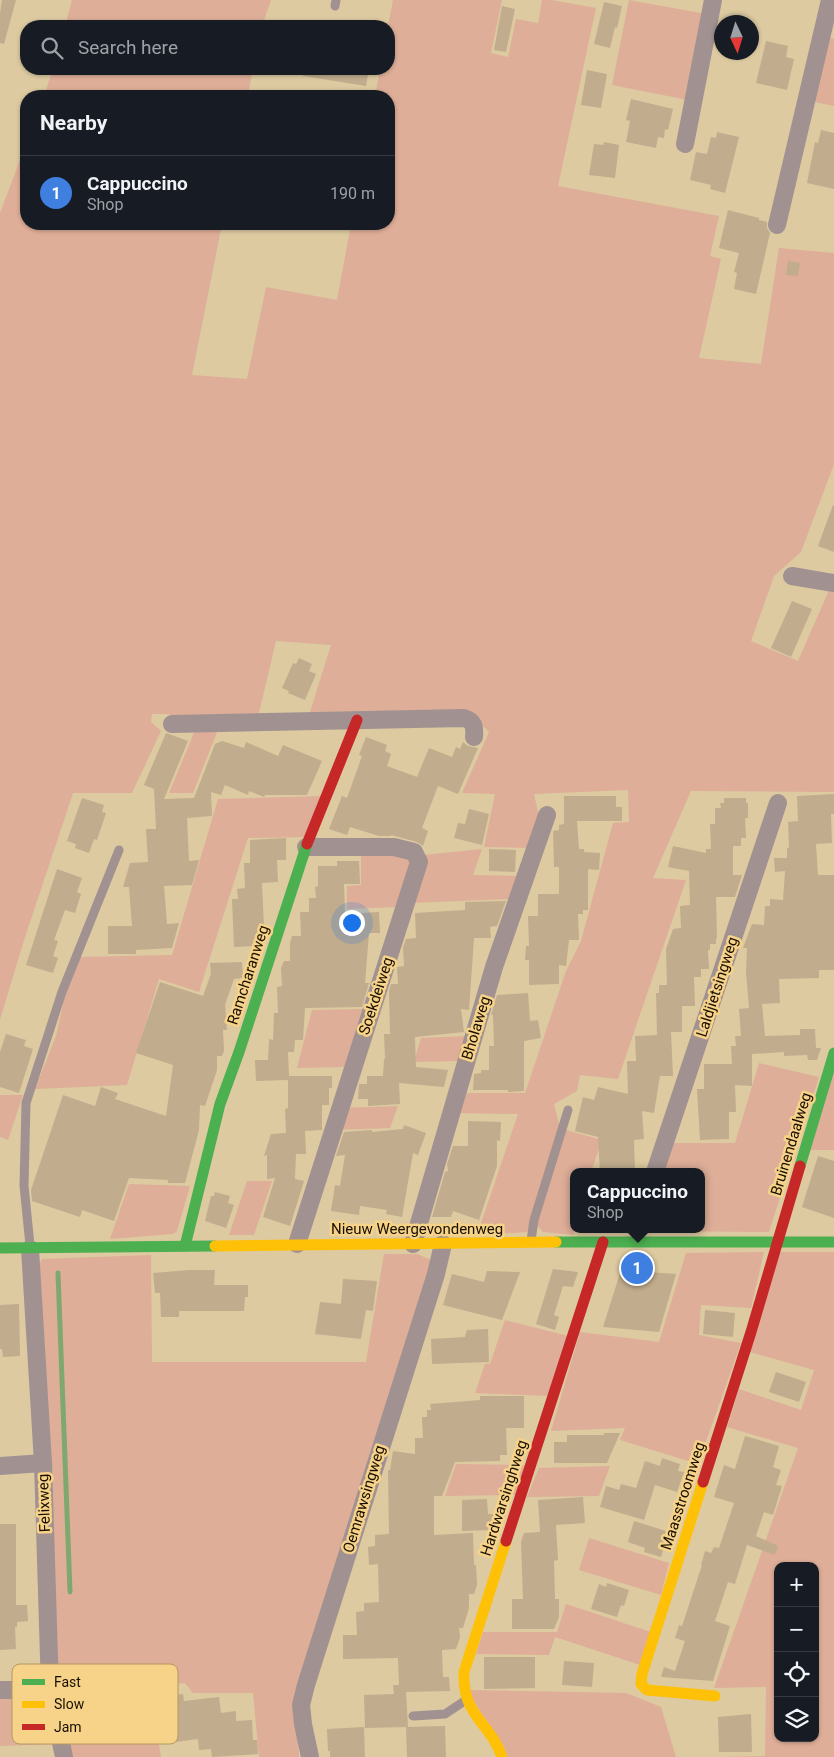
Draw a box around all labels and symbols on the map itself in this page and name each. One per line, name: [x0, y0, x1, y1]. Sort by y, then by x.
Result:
north arrow: [714, 15, 759, 60]
your location: [339, 910, 365, 936]
street label: Ramcharanweg: [223, 923, 273, 1027]
street label: Laldjietsingweg: [692, 935, 742, 1039]
street label: Soekdeiweg: [355, 955, 397, 1037]
street label: Bholaweg: [458, 994, 494, 1062]
street label: Bruinendaalweg: [767, 1090, 815, 1198]
street label: Nieuw Weergevondenweg: [331, 1220, 503, 1238]
pin: 1: [621, 1249, 653, 1287]
street label: Hardwarsinghweg: [477, 1438, 531, 1558]
street label: Maasstroomweg: [657, 1440, 709, 1552]
street label: Oemrawsingweg: [339, 1443, 389, 1555]
street label: Felixweg: [34, 1473, 54, 1533]
legend: [12, 1664, 178, 1744]
text: Fast: [54, 1674, 81, 1690]
text: Slow: [54, 1696, 85, 1712]
text: Jam: [54, 1719, 82, 1735]

